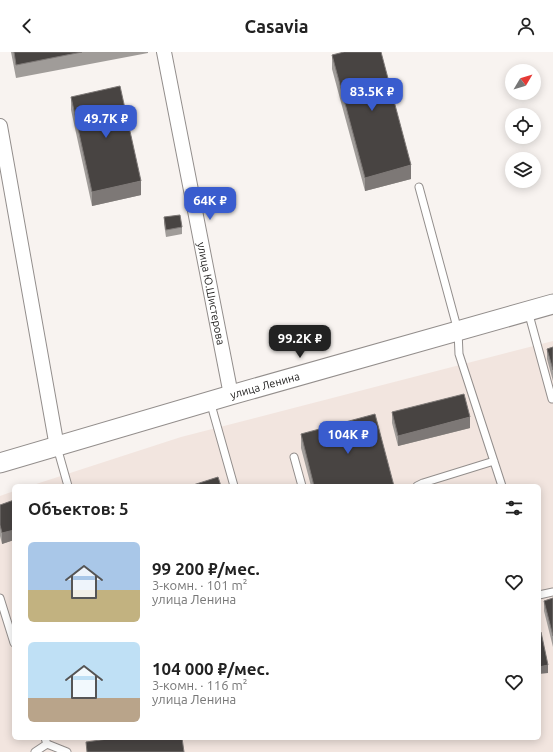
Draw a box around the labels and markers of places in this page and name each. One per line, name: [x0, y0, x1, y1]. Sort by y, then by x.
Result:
pin: 83.5K ₽: [335, 78, 409, 112]
pin: 49.7K ₽: [69, 105, 143, 139]
pin: 64K ₽: [182, 187, 238, 221]
pin: 99.2K ₽: [263, 325, 337, 359]
pin: 104K ₽: [315, 421, 381, 455]

